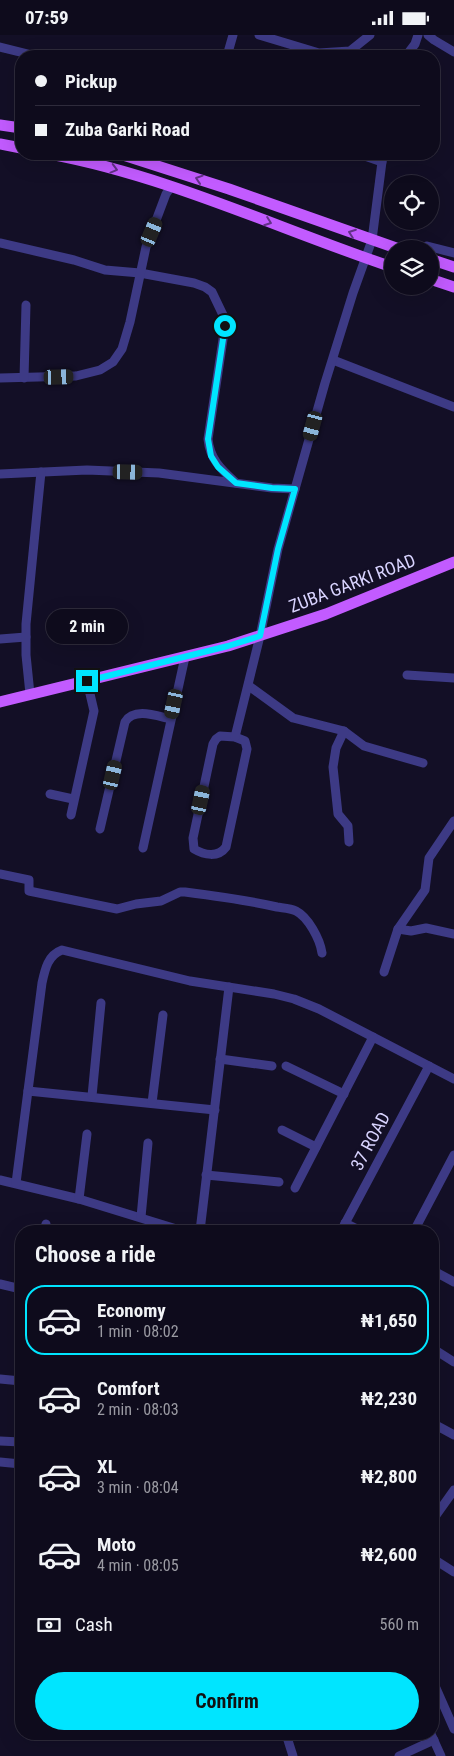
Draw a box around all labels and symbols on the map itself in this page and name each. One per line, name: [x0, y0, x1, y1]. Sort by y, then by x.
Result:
one-way arrow: [110, 163, 119, 174]
one-way arrow: [195, 175, 204, 185]
car: [139, 215, 164, 249]
one-way arrow: [263, 216, 272, 226]
one-way arrow: [349, 229, 357, 239]
route start: [214, 315, 236, 337]
car: [43, 369, 74, 385]
car: [301, 410, 324, 442]
car: [112, 464, 143, 480]
street label: ZUBA GARKI ROAD: [286, 549, 418, 617]
callout: 2 min: [46, 609, 128, 643]
route end: [76, 670, 98, 692]
car: [163, 688, 184, 720]
car: [102, 759, 123, 791]
car: [190, 784, 211, 816]
street label: 37 ROAD: [346, 1108, 394, 1174]

